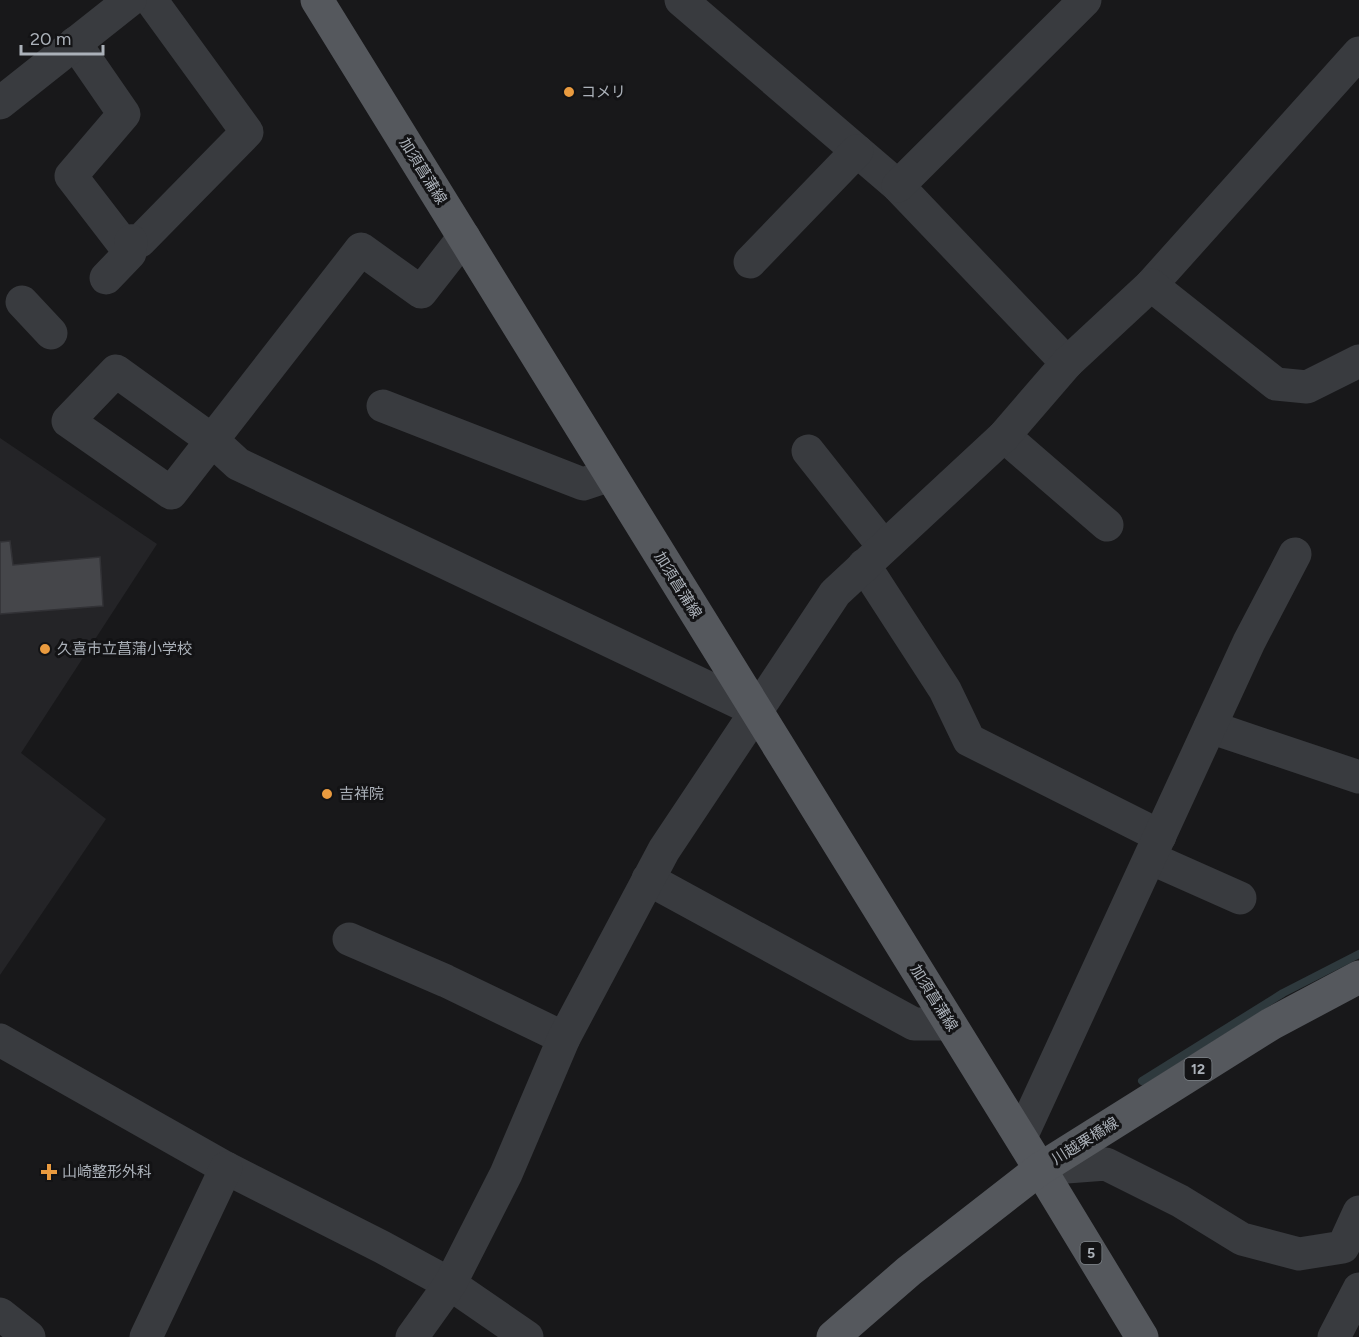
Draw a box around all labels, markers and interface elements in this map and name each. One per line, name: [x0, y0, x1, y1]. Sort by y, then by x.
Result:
scale bar: [21, 18, 104, 56]
text: 20 m: [30, 28, 71, 50]
place label: コメリ: [581, 83, 626, 101]
marker: コメリ: [562, 85, 576, 99]
street label: 加須菖蒲線: [395, 134, 451, 208]
street label: 加須菖蒲線: [650, 548, 706, 622]
place label: 久喜市立菖蒲小学校: [57, 640, 192, 658]
marker: 久喜市立菖蒲小学校: [38, 642, 52, 656]
place label: 吉祥院: [339, 785, 384, 803]
marker: 吉祥院: [320, 787, 334, 801]
street label: 加須菖蒲線: [906, 961, 962, 1035]
road number: 12: [1184, 1058, 1212, 1080]
street label: 川越栗橋線: [1048, 1113, 1122, 1169]
marker: 山崎整形外科: [40, 1163, 58, 1181]
place label: 山崎整形外科: [62, 1163, 152, 1181]
road number: 5: [1080, 1242, 1102, 1264]

